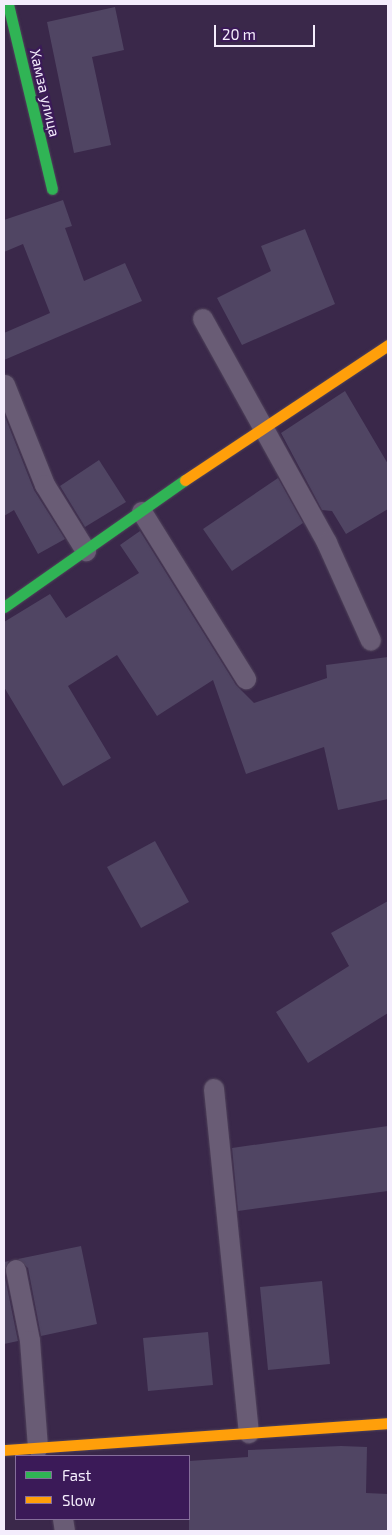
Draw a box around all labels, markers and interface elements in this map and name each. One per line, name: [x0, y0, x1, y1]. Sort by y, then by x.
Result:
scale bar: [217, 15, 318, 47]
text: 20 m: [222, 25, 256, 43]
street label: Хамза улица: [26, 47, 64, 139]
legend: [15, 1455, 190, 1520]
text: Fast: [62, 1466, 91, 1484]
text: Slow: [62, 1491, 96, 1509]

